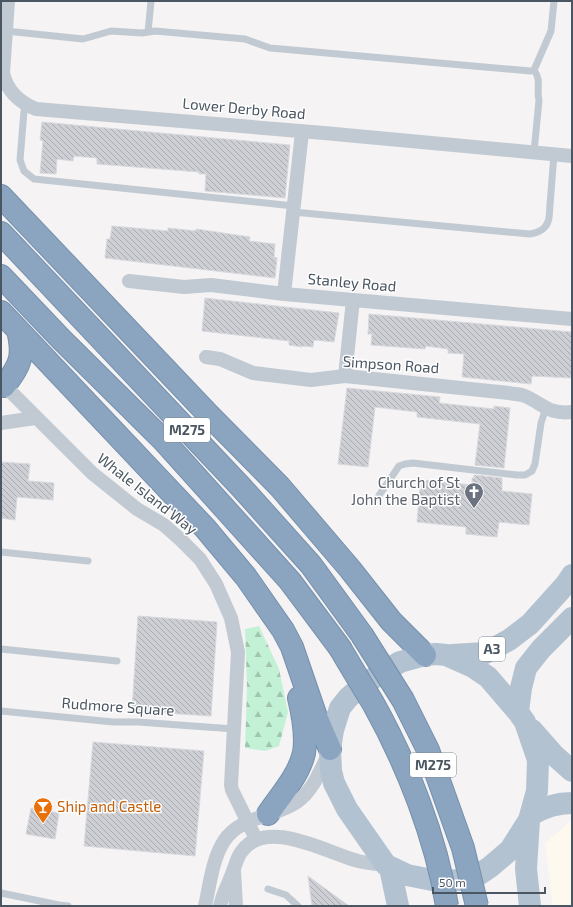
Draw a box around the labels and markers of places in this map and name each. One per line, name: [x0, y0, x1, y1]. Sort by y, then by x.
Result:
place label: Church of St John the Baptist: [351, 473, 460, 508]
church icon: Church of St John the Baptist: [463, 481, 485, 509]
bar icon: Ship and Castle: [32, 796, 54, 824]
place label: Ship and Castle: [57, 797, 161, 815]

